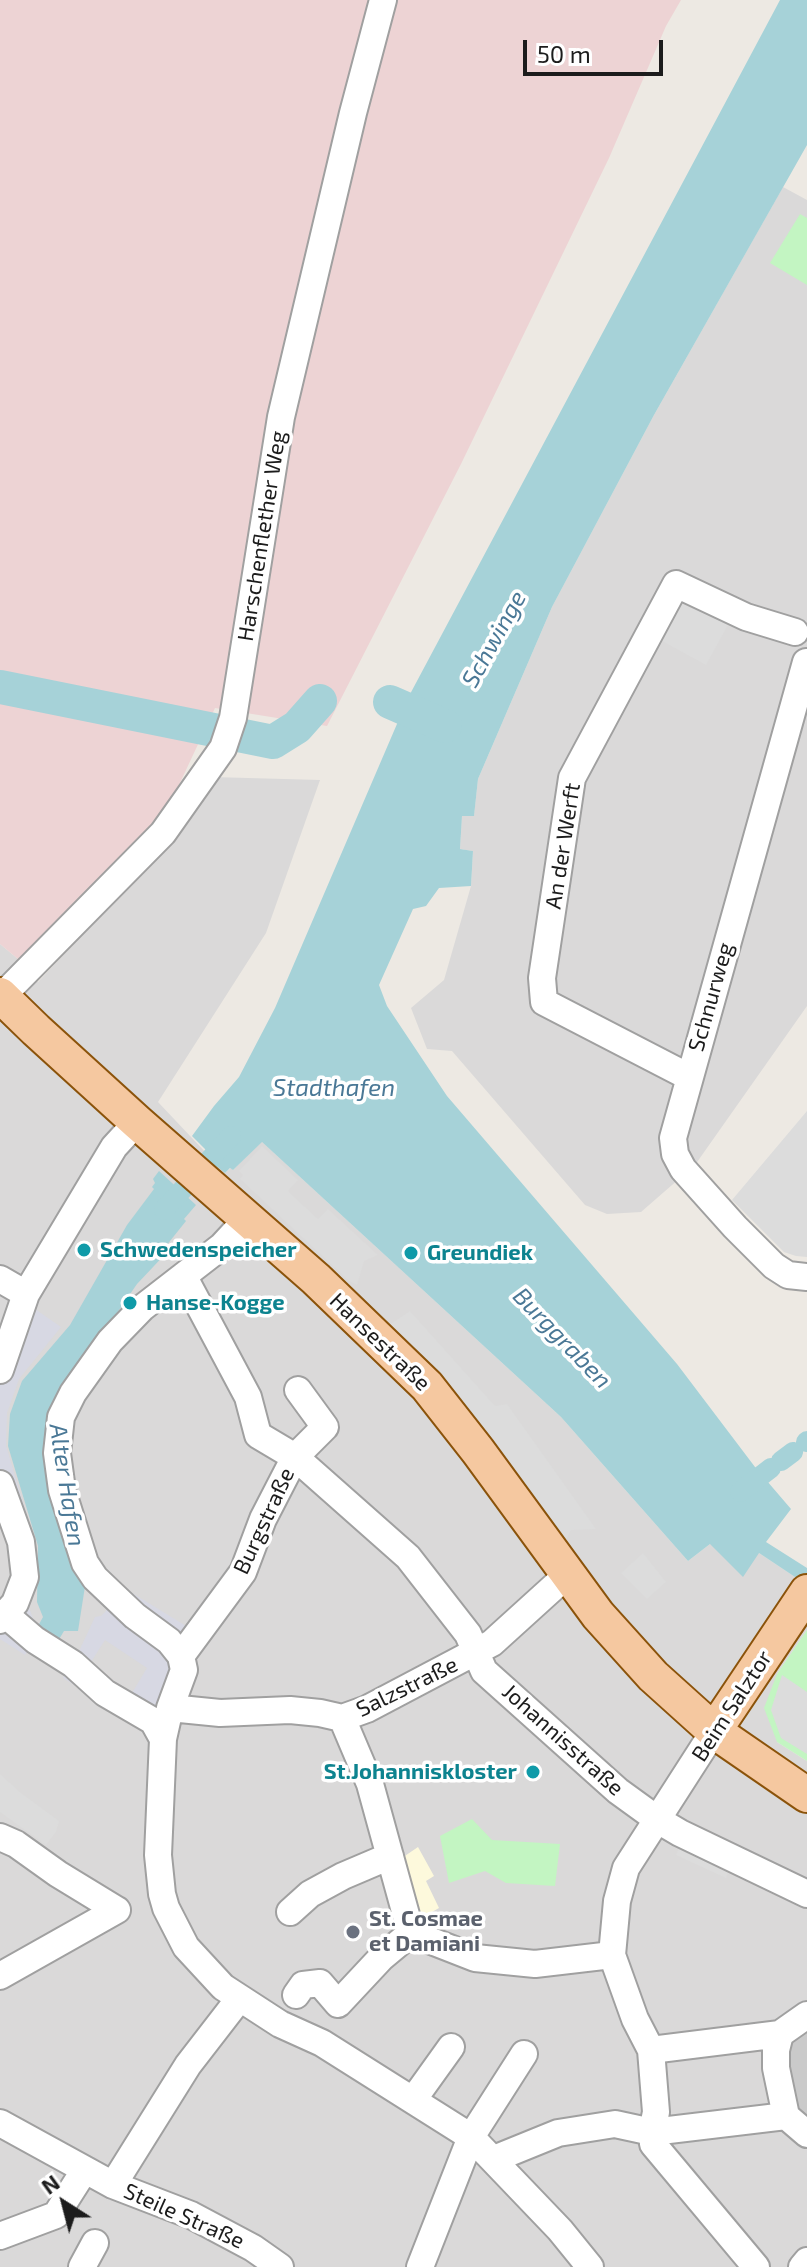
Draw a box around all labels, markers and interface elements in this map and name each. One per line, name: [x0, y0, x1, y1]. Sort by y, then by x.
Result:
scale bar: [527, 24, 667, 74]
text: 50 m: [537, 39, 591, 68]
street label: Harschenflether Weg: [232, 429, 292, 643]
water label: Schwinge: [456, 586, 532, 692]
street label: An der Werft: [540, 781, 586, 911]
street label: Schnurweg: [683, 939, 739, 1055]
water label: Stadthafen: [273, 1074, 395, 1102]
place label: Schwedenspeicher: [100, 1237, 297, 1263]
place label: Greundiek: [427, 1240, 533, 1266]
marker: Schwedenspeicher: [75, 1241, 93, 1259]
marker: Greundiek: [402, 1244, 420, 1262]
water label: Burggraben: [507, 1282, 617, 1394]
street label: Hansestraße: [324, 1287, 436, 1397]
place label: Hanse-Kogge: [146, 1290, 285, 1316]
marker: Hanse-Kogge: [121, 1294, 139, 1312]
water label: Alter Hafen: [43, 1422, 91, 1548]
street label: Burgstraße: [228, 1464, 300, 1578]
street label: Beim Salztor: [686, 1646, 778, 1766]
street label: Salzstraße: [352, 1651, 462, 1723]
street label: Johannisstraße: [497, 1679, 629, 1801]
place label: St.Johanniskloster: [324, 1759, 517, 1785]
marker: St.Johanniskloster: [524, 1763, 542, 1781]
place label: St. Cosmae et Damiani: [369, 1906, 483, 1958]
marker: St. Cosmae et Damiani: [344, 1923, 362, 1941]
north arrow: [24, 2163, 104, 2243]
text: N: [36, 2168, 64, 2199]
street label: Steile Straße: [120, 2178, 248, 2254]

